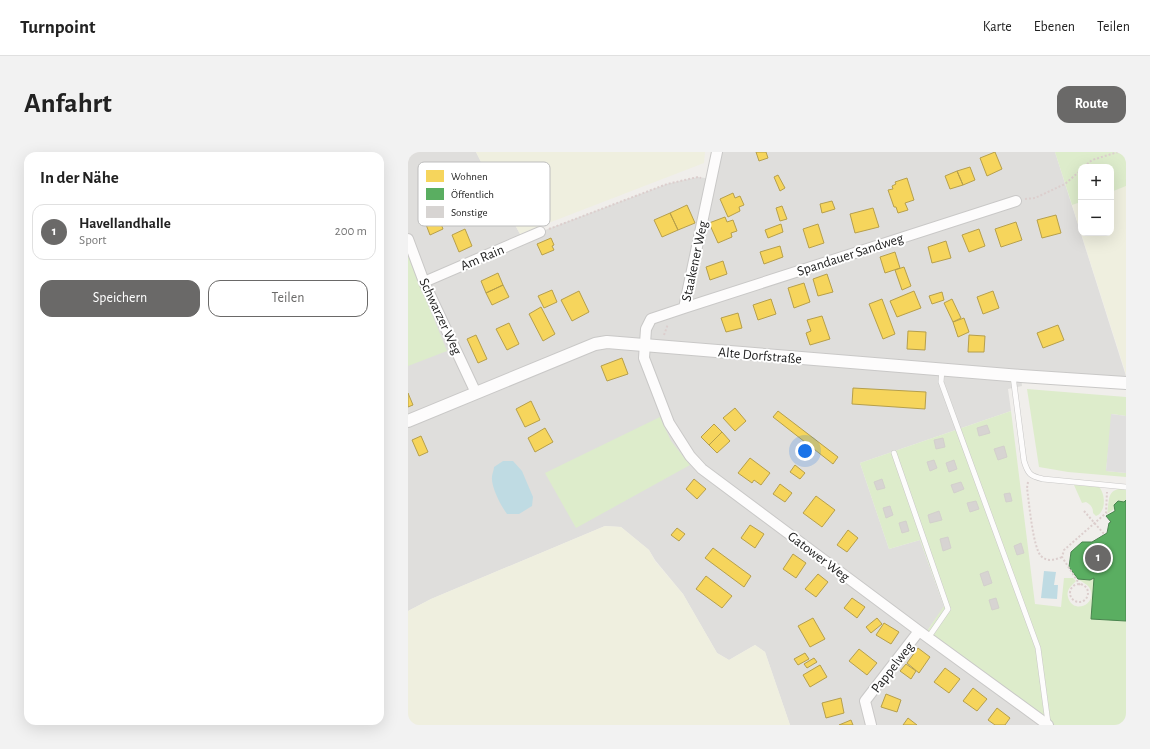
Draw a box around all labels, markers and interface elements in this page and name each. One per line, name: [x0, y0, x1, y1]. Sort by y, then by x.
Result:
text: Turnpoint: [20, 18, 95, 37]
text: Karte: [983, 20, 1012, 34]
text: Ebenen: [1034, 20, 1075, 34]
text: Teilen: [1097, 20, 1130, 34]
button: Route: [1057, 86, 1126, 123]
text: Anfahrt: [24, 90, 112, 118]
legend: [418, 162, 550, 226]
map controls: [1078, 164, 1114, 236]
button: +: [1078, 164, 1114, 200]
text: In der Nähe: [40, 169, 119, 186]
text: Wohnen: [451, 171, 488, 182]
text: Öffentlich: [451, 189, 494, 200]
button: −: [1078, 200, 1114, 236]
text: Sonstige: [451, 207, 488, 218]
text: Havellandhalle: [79, 216, 171, 231]
street label: Staakener Weg: [680, 219, 710, 303]
text: 1: [52, 225, 56, 238]
text: 200 m: [335, 225, 367, 238]
street label: Spandauer Sandweg: [795, 231, 905, 279]
text: Sport: [79, 234, 106, 247]
street label: Am Rain: [458, 242, 506, 273]
street label: Schwarzer Weg: [416, 276, 464, 357]
button: Speichern: [40, 280, 200, 317]
button: Teilen: [208, 280, 368, 317]
street label: Alte Dorfstraße: [718, 345, 802, 367]
your location: [795, 441, 815, 461]
street label: Gatower Weg: [785, 529, 852, 585]
pin: 1: [1085, 543, 1111, 573]
street label: Pappelweg: [869, 640, 917, 696]

